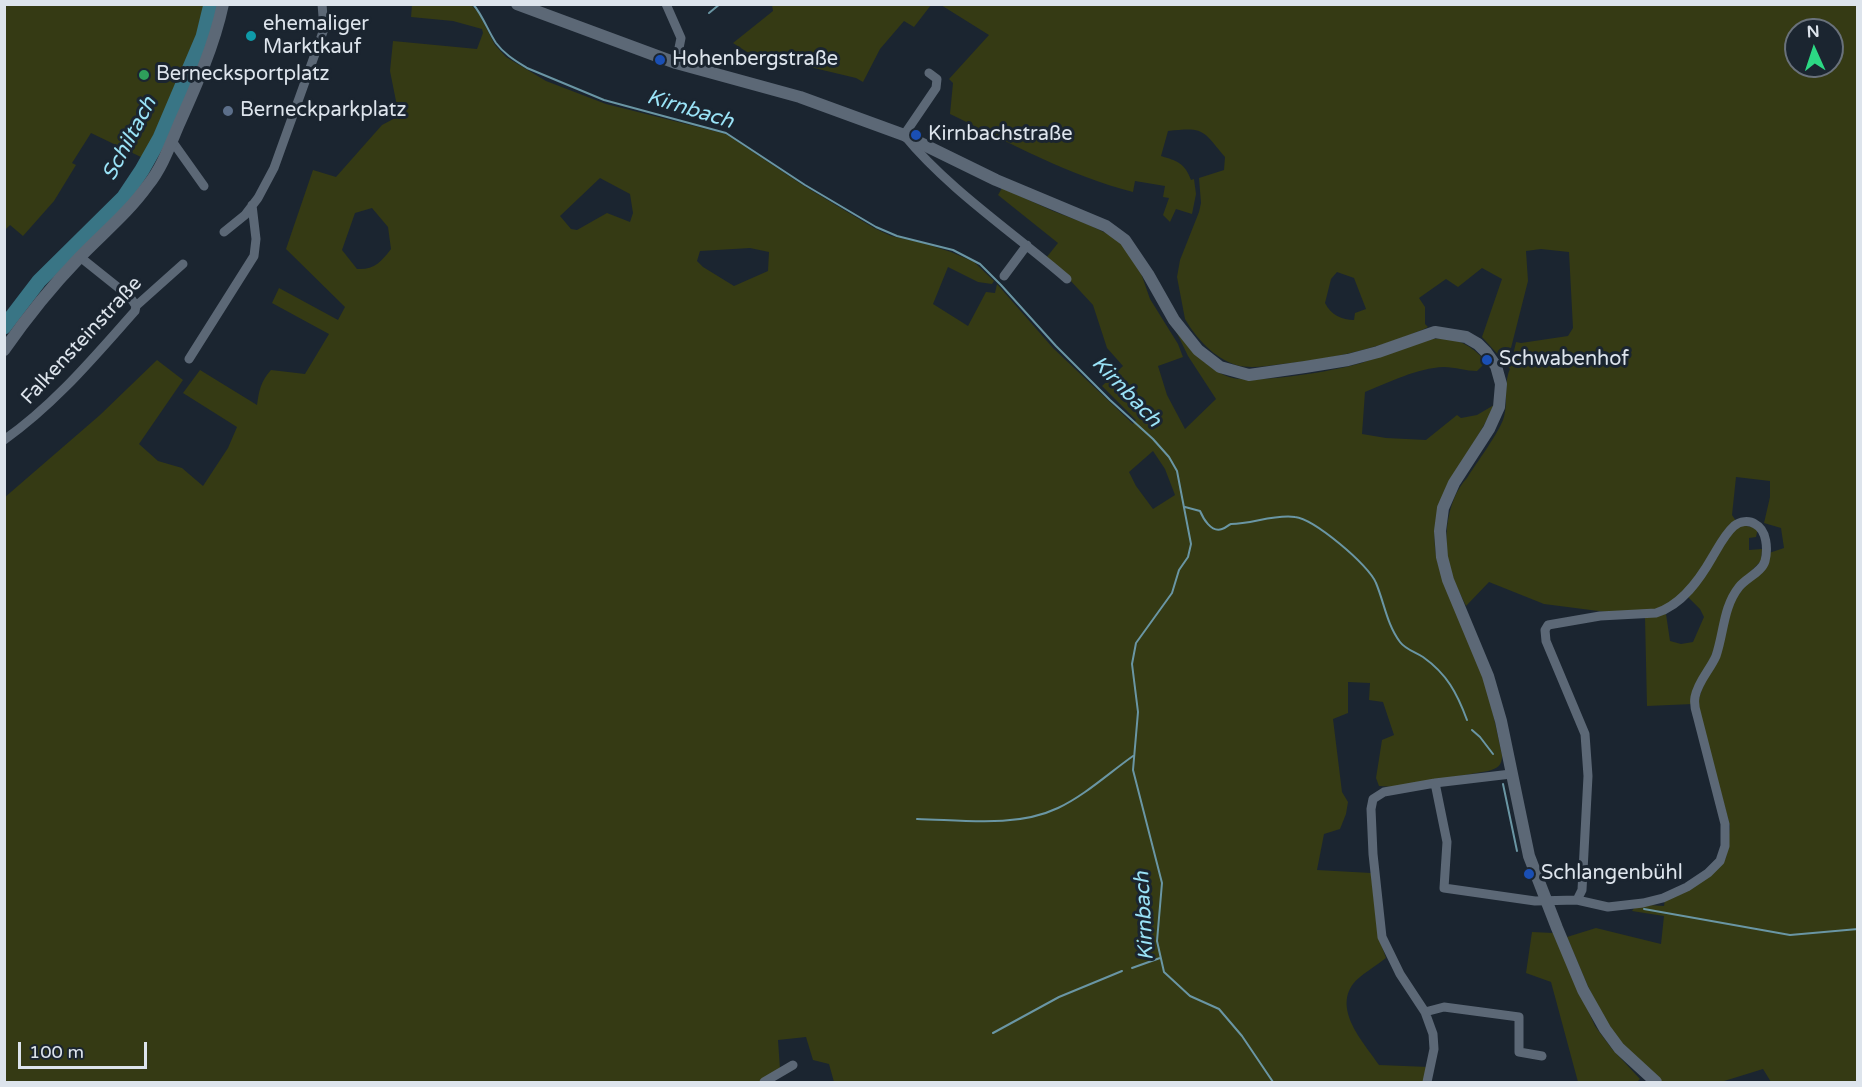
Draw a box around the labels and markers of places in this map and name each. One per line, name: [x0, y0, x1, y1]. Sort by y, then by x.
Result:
place label: ehemaliger Marktkauf: [263, 13, 369, 60]
marker: ehemaliger Marktkauf: [244, 29, 258, 43]
place label: Hohenbergstraße: [672, 48, 838, 72]
marker: Hohenbergstraße: [653, 53, 667, 67]
place label: Bernecksportplatz: [156, 63, 330, 87]
marker: Bernecksportplatz: [137, 68, 151, 82]
place label: Berneckparkplatz: [240, 99, 406, 123]
marker: Berneckparkplatz: [221, 104, 235, 118]
place label: Kirnbachstraße: [928, 123, 1072, 147]
marker: Kirnbachstraße: [909, 128, 923, 142]
place label: Schwabenhof: [1499, 348, 1629, 372]
marker: Schwabenhof: [1480, 353, 1494, 367]
place label: Schlangenbühl: [1541, 862, 1683, 886]
marker: Schlangenbühl: [1522, 867, 1536, 881]

